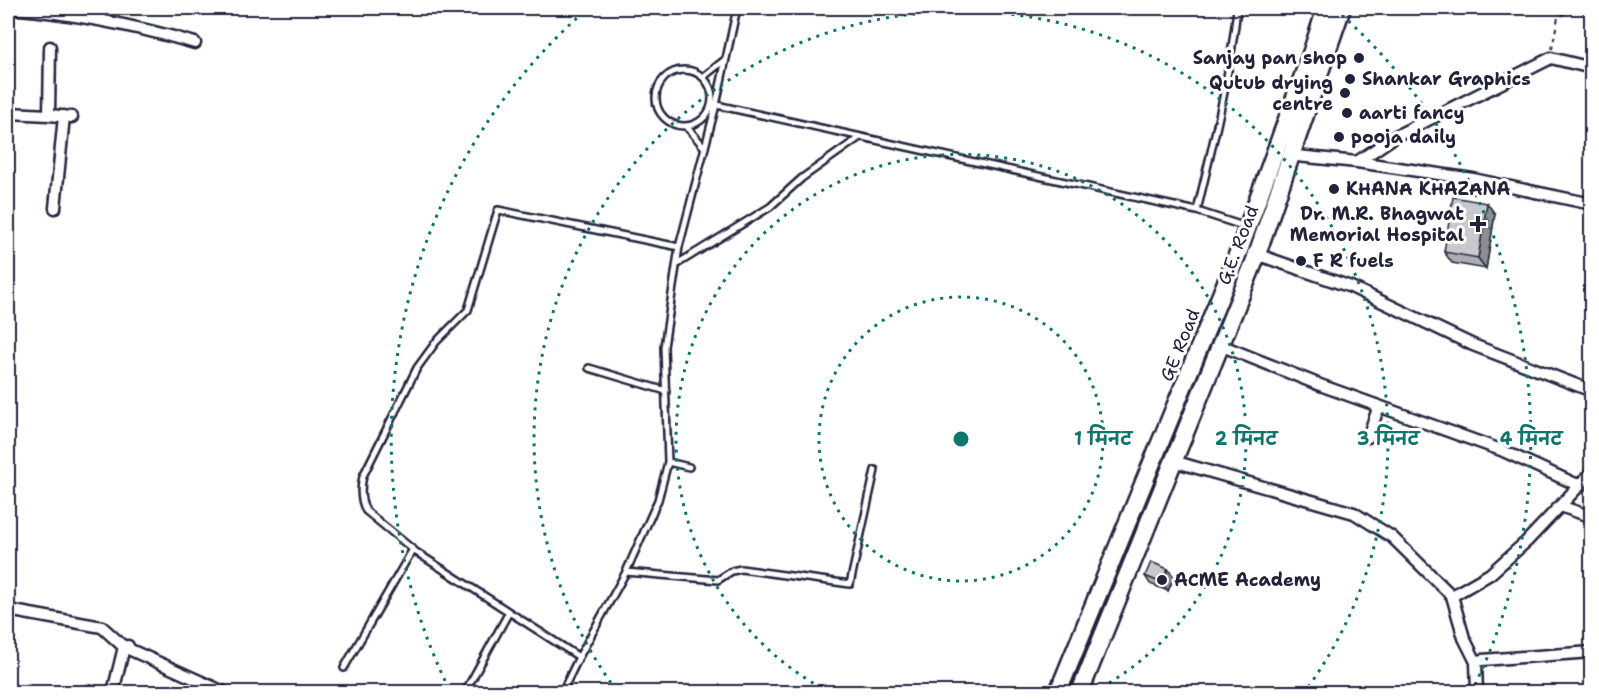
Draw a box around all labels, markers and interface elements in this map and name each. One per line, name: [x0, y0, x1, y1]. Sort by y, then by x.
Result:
place label: Sanjay pan shop: [1193, 46, 1347, 70]
marker: Sanjay pan shop: [1352, 51, 1366, 65]
place label: Shankar Graphics: [1362, 67, 1531, 91]
place label: Qutub drying centre: [1209, 71, 1333, 116]
marker: Shankar Graphics: [1343, 72, 1357, 86]
marker: Qutub drying centre: [1338, 86, 1352, 100]
place label: aarti fancy: [1359, 101, 1464, 125]
marker: aarti fancy: [1340, 106, 1354, 120]
place label: pooja daily: [1351, 125, 1456, 149]
marker: pooja daily: [1332, 130, 1346, 144]
place label: KHANA KHAZANA: [1346, 177, 1511, 201]
marker: KHANA KHAZANA: [1327, 182, 1341, 196]
street label: G.E. Road: [1212, 202, 1264, 288]
place label: Dr. M.R. Bhagwat Memorial Hospital: [1290, 202, 1464, 247]
marker: Dr. M.R. Bhagwat Memorial Hospital: [1469, 215, 1487, 233]
place label: F R fuels: [1313, 249, 1394, 273]
marker: F R fuels: [1294, 254, 1308, 268]
street label: GE Road: [1155, 305, 1205, 385]
text: 1 मिनट: [1074, 424, 1134, 451]
text: 2 मिनट: [1215, 424, 1279, 451]
text: 3 मिनट: [1357, 424, 1421, 451]
text: 4 मिनट: [1500, 424, 1564, 451]
centre of rings: [951, 429, 971, 449]
place label: ACME Academy: [1174, 568, 1321, 592]
marker: ACME Academy: [1155, 573, 1169, 587]

